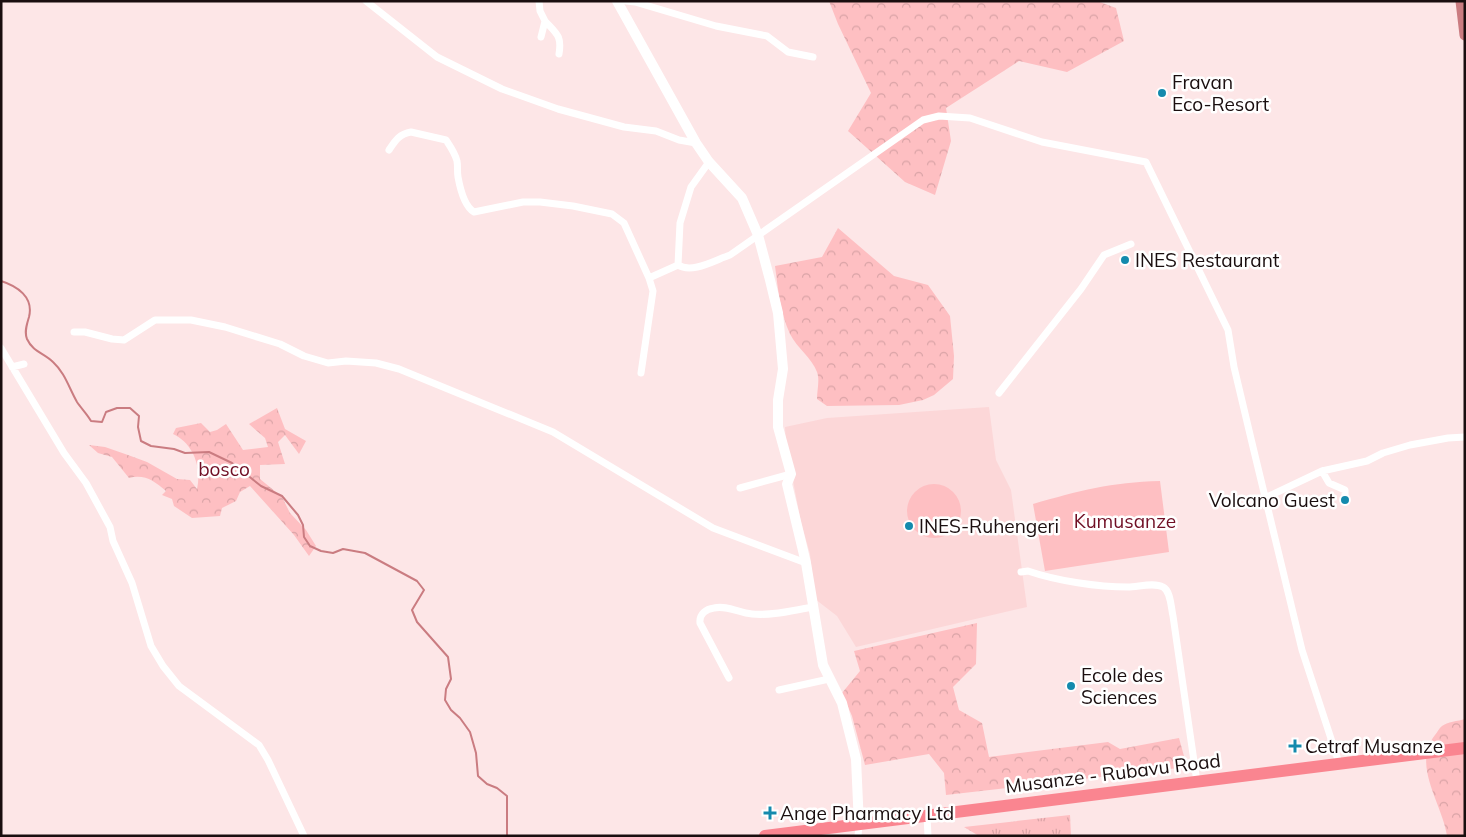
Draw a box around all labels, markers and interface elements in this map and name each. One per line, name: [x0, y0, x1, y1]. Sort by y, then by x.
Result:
place label: Fravan Eco-Resort: [1172, 70, 1270, 116]
marker: Fravan Eco-Resort: [1156, 87, 1168, 99]
place label: INES Restaurant: [1135, 248, 1280, 272]
marker: INES Restaurant: [1119, 254, 1131, 266]
park label: bosco: [198, 457, 250, 481]
place label: Volcano Guest: [1209, 488, 1335, 512]
marker: Volcano Guest: [1339, 494, 1351, 506]
park label: Kumusanze: [1074, 509, 1176, 533]
place label: INES-Ruhengeri: [919, 514, 1059, 538]
marker: INES-Ruhengeri: [903, 520, 915, 532]
place label: Ecole des Sciences: [1081, 663, 1163, 709]
marker: Ecole des Sciences: [1065, 680, 1077, 692]
place label: Cetraf Musanze: [1305, 734, 1443, 758]
marker: Cetraf Musanze: [1289, 740, 1301, 752]
street label: Musanze - Rubavu Road: [1004, 748, 1222, 798]
place label: Ange Pharmacy Ltd: [780, 801, 954, 825]
marker: Ange Pharmacy Ltd: [764, 807, 776, 819]

